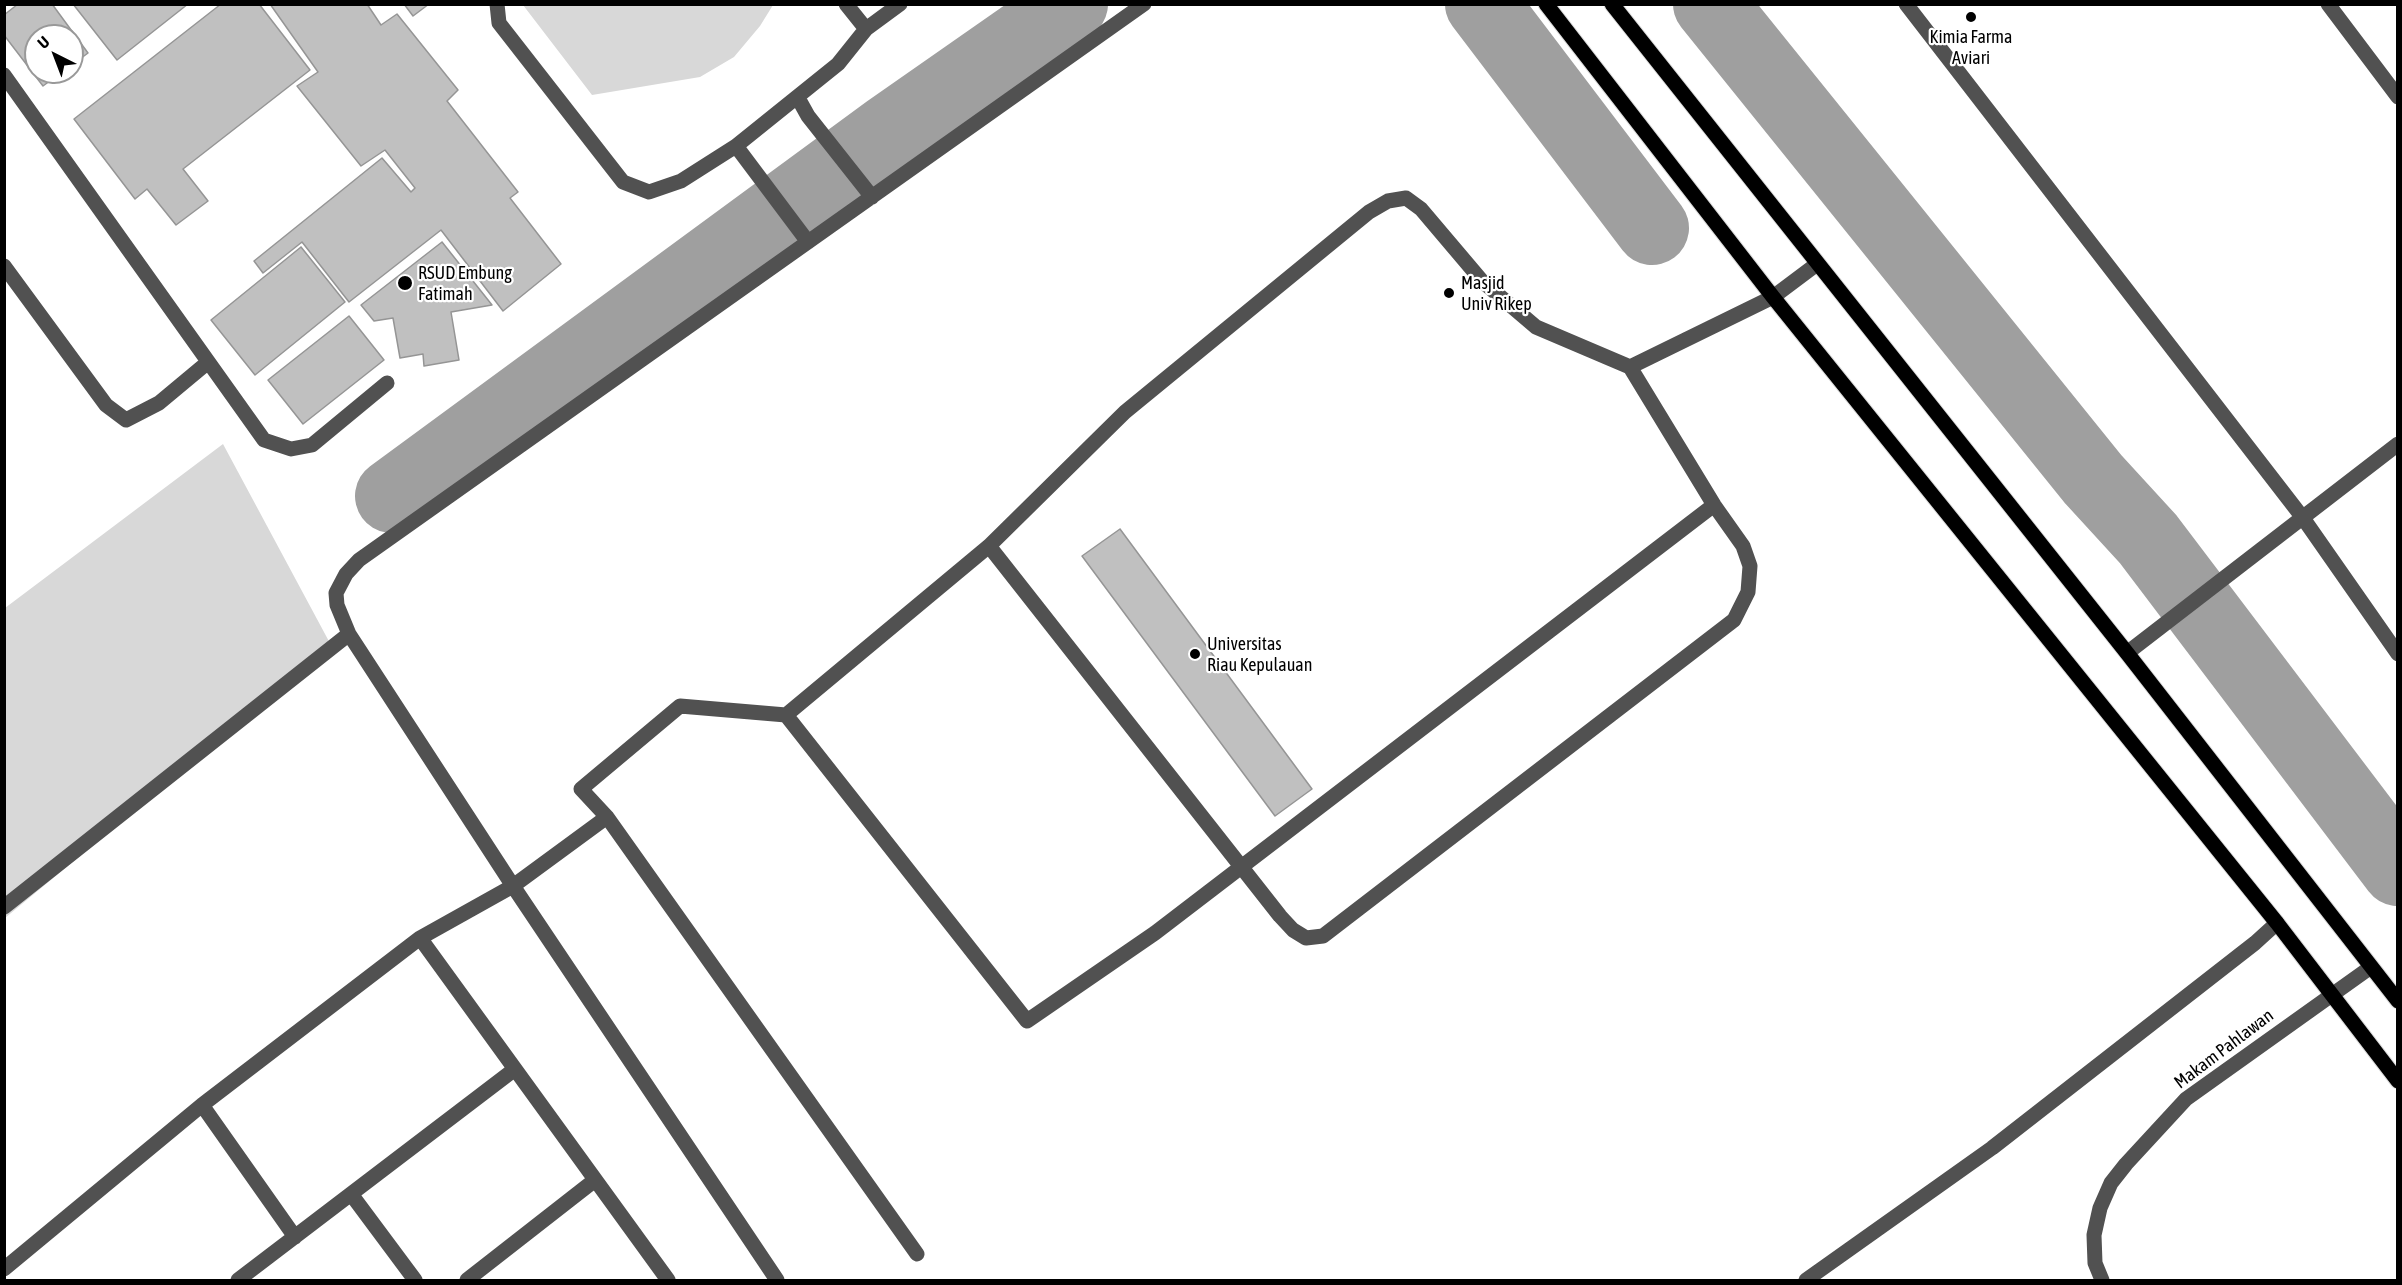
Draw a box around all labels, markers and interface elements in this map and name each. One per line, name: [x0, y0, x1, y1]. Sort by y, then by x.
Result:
marker: Kimia Farma Aviari: [1964, 10, 1978, 24]
north arrow: [24, 24, 84, 84]
place label: Kimia Farma Aviari: [1930, 26, 2012, 68]
text: U: [34, 32, 53, 52]
place label: RSUD Embung Fatimah: [418, 262, 512, 304]
place label: Masjid Univ Rikep: [1461, 272, 1532, 314]
marker: RSUD Embung Fatimah: [396, 274, 414, 292]
marker: Masjid Univ Rikep: [1442, 286, 1456, 300]
place label: Universitas Riau Kepulauan: [1207, 633, 1312, 676]
marker: Universitas Riau Kepulauan: [1188, 647, 1202, 661]
street label: Makam Pahlawan: [2170, 1005, 2278, 1093]

